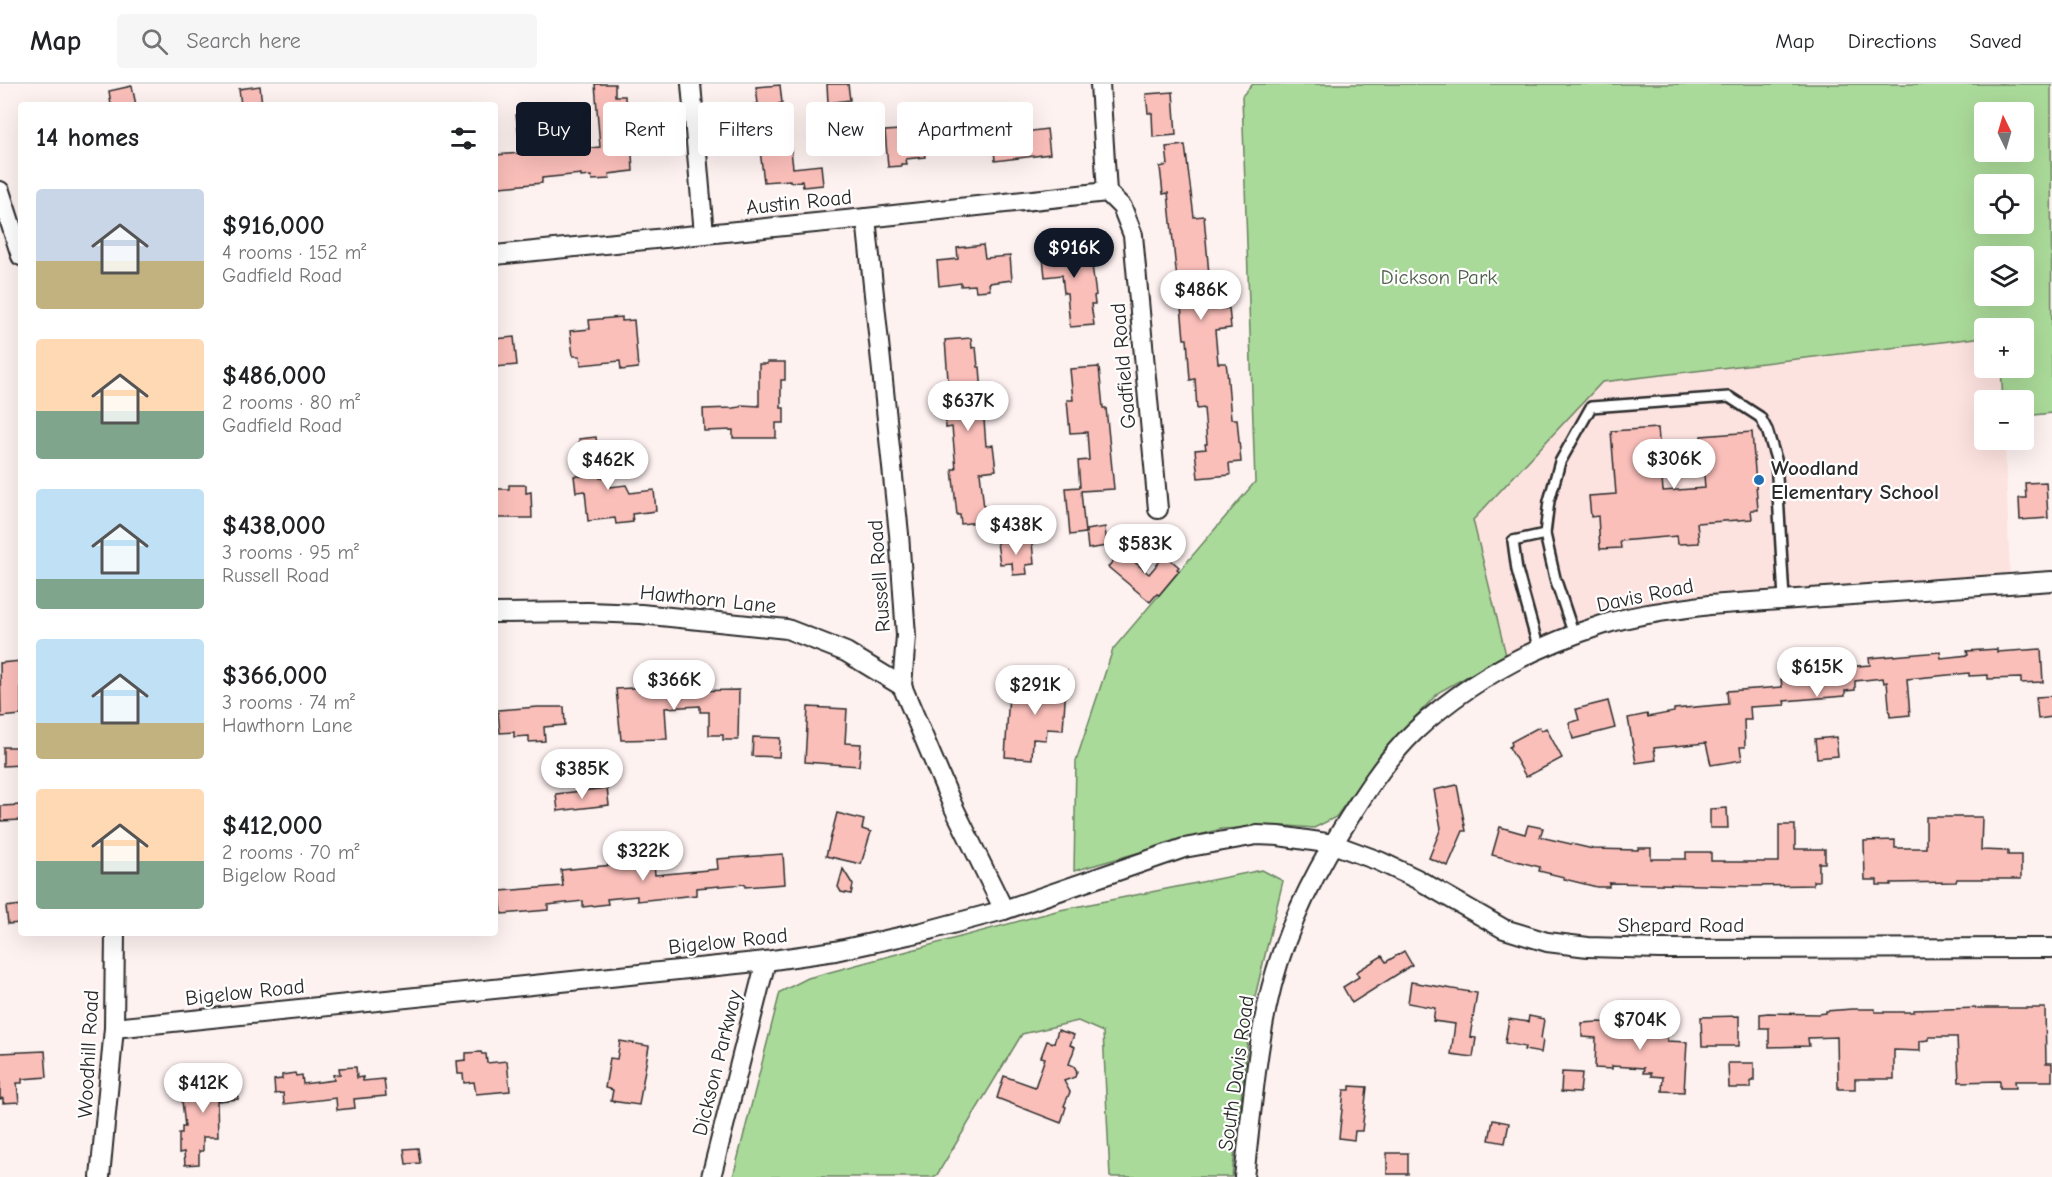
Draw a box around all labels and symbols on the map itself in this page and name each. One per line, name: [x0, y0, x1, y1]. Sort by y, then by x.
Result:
north arrow: [1974, 102, 2034, 162]
street label: Austin Road: [745, 185, 853, 219]
pin: $916K: [1032, 228, 1116, 279]
park label: Dickson Park: [1381, 265, 1497, 289]
pin: $486K: [1159, 270, 1243, 321]
street label: Gadfield Road: [1106, 302, 1140, 430]
pin: $637K: [926, 381, 1010, 432]
pin: $306K: [1632, 439, 1716, 490]
pin: $462K: [566, 440, 650, 491]
place label: Woodland Elementary School: [1771, 456, 1939, 504]
marker: Woodland Elementary School: [1752, 473, 1766, 487]
pin: $438K: [974, 505, 1058, 556]
street label: Russell Road: [863, 519, 895, 633]
pin: $583K: [1103, 524, 1187, 575]
street label: Davis Road: [1594, 573, 1696, 617]
street label: Hawthorn Lane: [639, 580, 777, 618]
pin: $615K: [1775, 647, 1859, 698]
pin: $366K: [632, 660, 716, 711]
pin: $291K: [993, 665, 1077, 716]
pin: $385K: [540, 749, 624, 800]
pin: $322K: [601, 831, 685, 882]
street label: Shepard Road: [1618, 913, 1744, 937]
street label: Bigelow Road: [667, 923, 789, 959]
street label: Bigelow Road: [184, 974, 306, 1010]
street label: Dickson Parkway: [687, 987, 747, 1138]
street label: Woodhill Road: [73, 989, 103, 1119]
street label: South Davis Road: [1213, 994, 1259, 1152]
pin: $704K: [1598, 1000, 1682, 1051]
pin: $412K: [161, 1063, 245, 1114]

